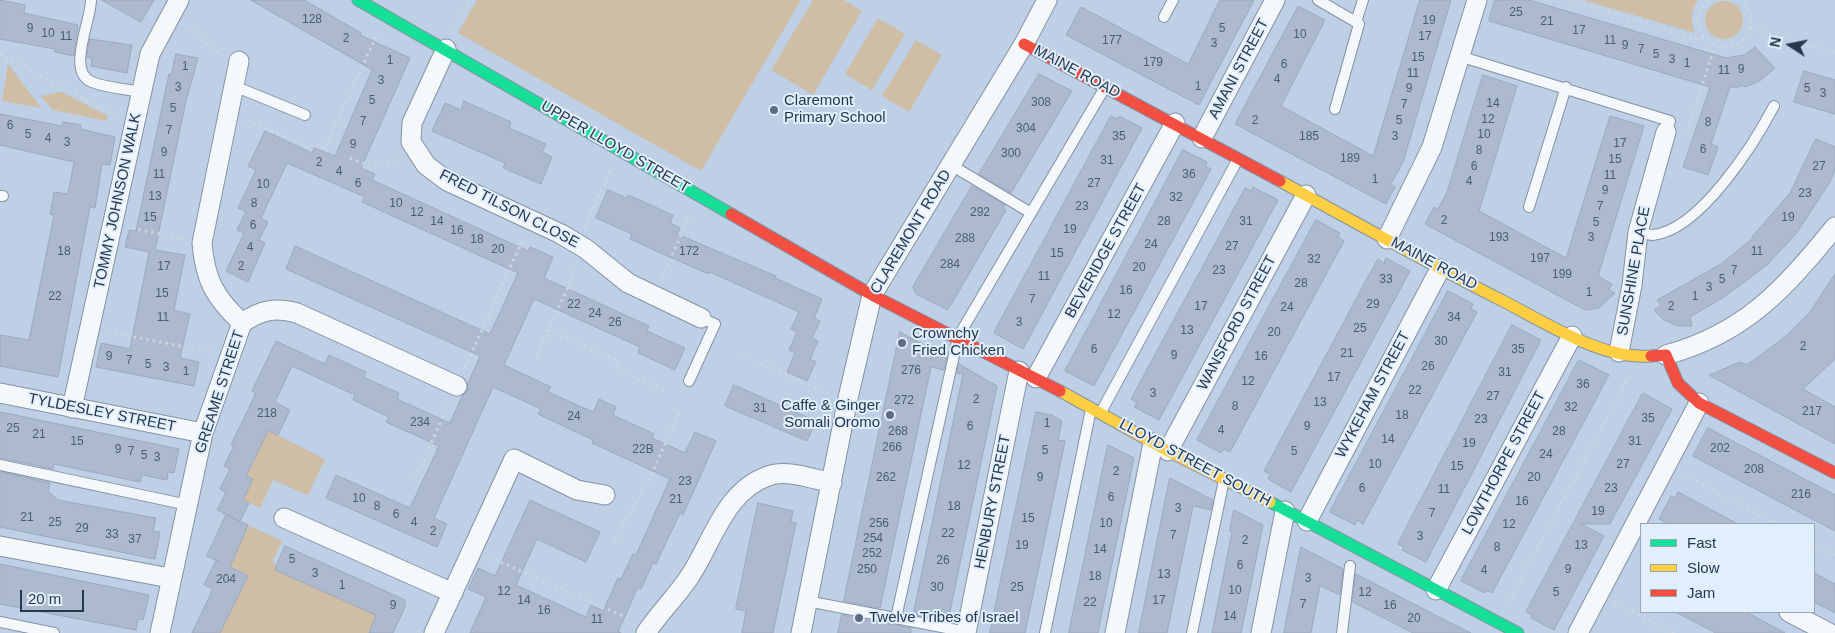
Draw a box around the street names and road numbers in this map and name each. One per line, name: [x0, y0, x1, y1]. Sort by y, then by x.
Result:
street label: AMANI STREET: [1205, 16, 1273, 122]
street label: MAINE ROAD: [1031, 42, 1123, 102]
street label: UPPER LLOYD STREET: [538, 97, 692, 197]
street label: TOMMY JOHNSON WALK: [91, 111, 145, 291]
street label: FRED TILSON CLOSE: [436, 166, 582, 252]
street label: CLAREMONT ROAD: [867, 167, 955, 297]
street label: BEVERIDGE STREET: [1062, 181, 1150, 321]
street label: SUNSHINE PLACE: [1614, 205, 1654, 337]
street label: MAINE ROAD: [1388, 234, 1480, 294]
street label: WANSFORD STREET: [1194, 252, 1280, 394]
street label: GREAME STREET: [192, 328, 248, 456]
street label: WYKEHAM STREET: [1332, 329, 1414, 461]
street label: LOWTHORPE STREET: [1458, 388, 1550, 538]
street label: TYLDESLEY STREET: [27, 390, 177, 436]
street label: LLOYD STREET SOUTH: [1116, 415, 1274, 511]
street label: HENBURY STREET: [971, 433, 1015, 571]

